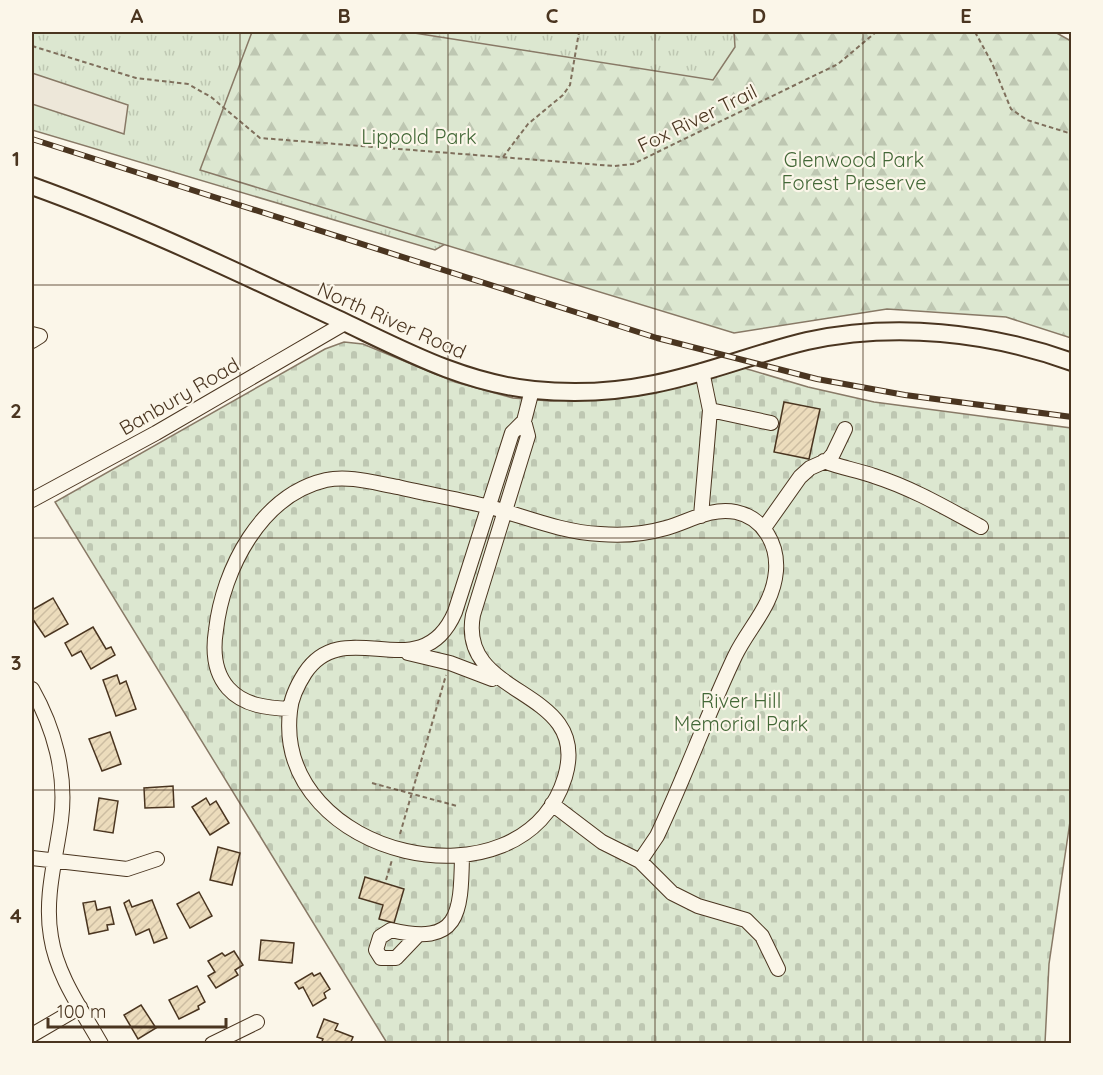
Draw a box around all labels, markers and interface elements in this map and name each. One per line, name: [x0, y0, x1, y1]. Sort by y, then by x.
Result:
text: A: [131, 3, 144, 28]
text: B: [337, 3, 351, 28]
text: C: [546, 3, 559, 28]
text: D: [752, 3, 766, 28]
text: E: [960, 3, 972, 28]
street label: Fox River Trail: [633, 78, 761, 158]
park label: Lippold Park: [361, 124, 477, 149]
text: 1: [12, 146, 20, 171]
park label: Glenwood Park Forest Preserve: [782, 147, 926, 195]
street label: North River Road: [314, 276, 470, 364]
street label: Banbury Road: [115, 352, 243, 440]
text: 2: [10, 398, 22, 423]
text: 3: [11, 650, 21, 675]
park label: River Hill Memorial Park: [674, 688, 808, 736]
text: 4: [10, 903, 22, 928]
scale bar: [48, 991, 226, 1029]
text: 100 m: [57, 1000, 106, 1023]

